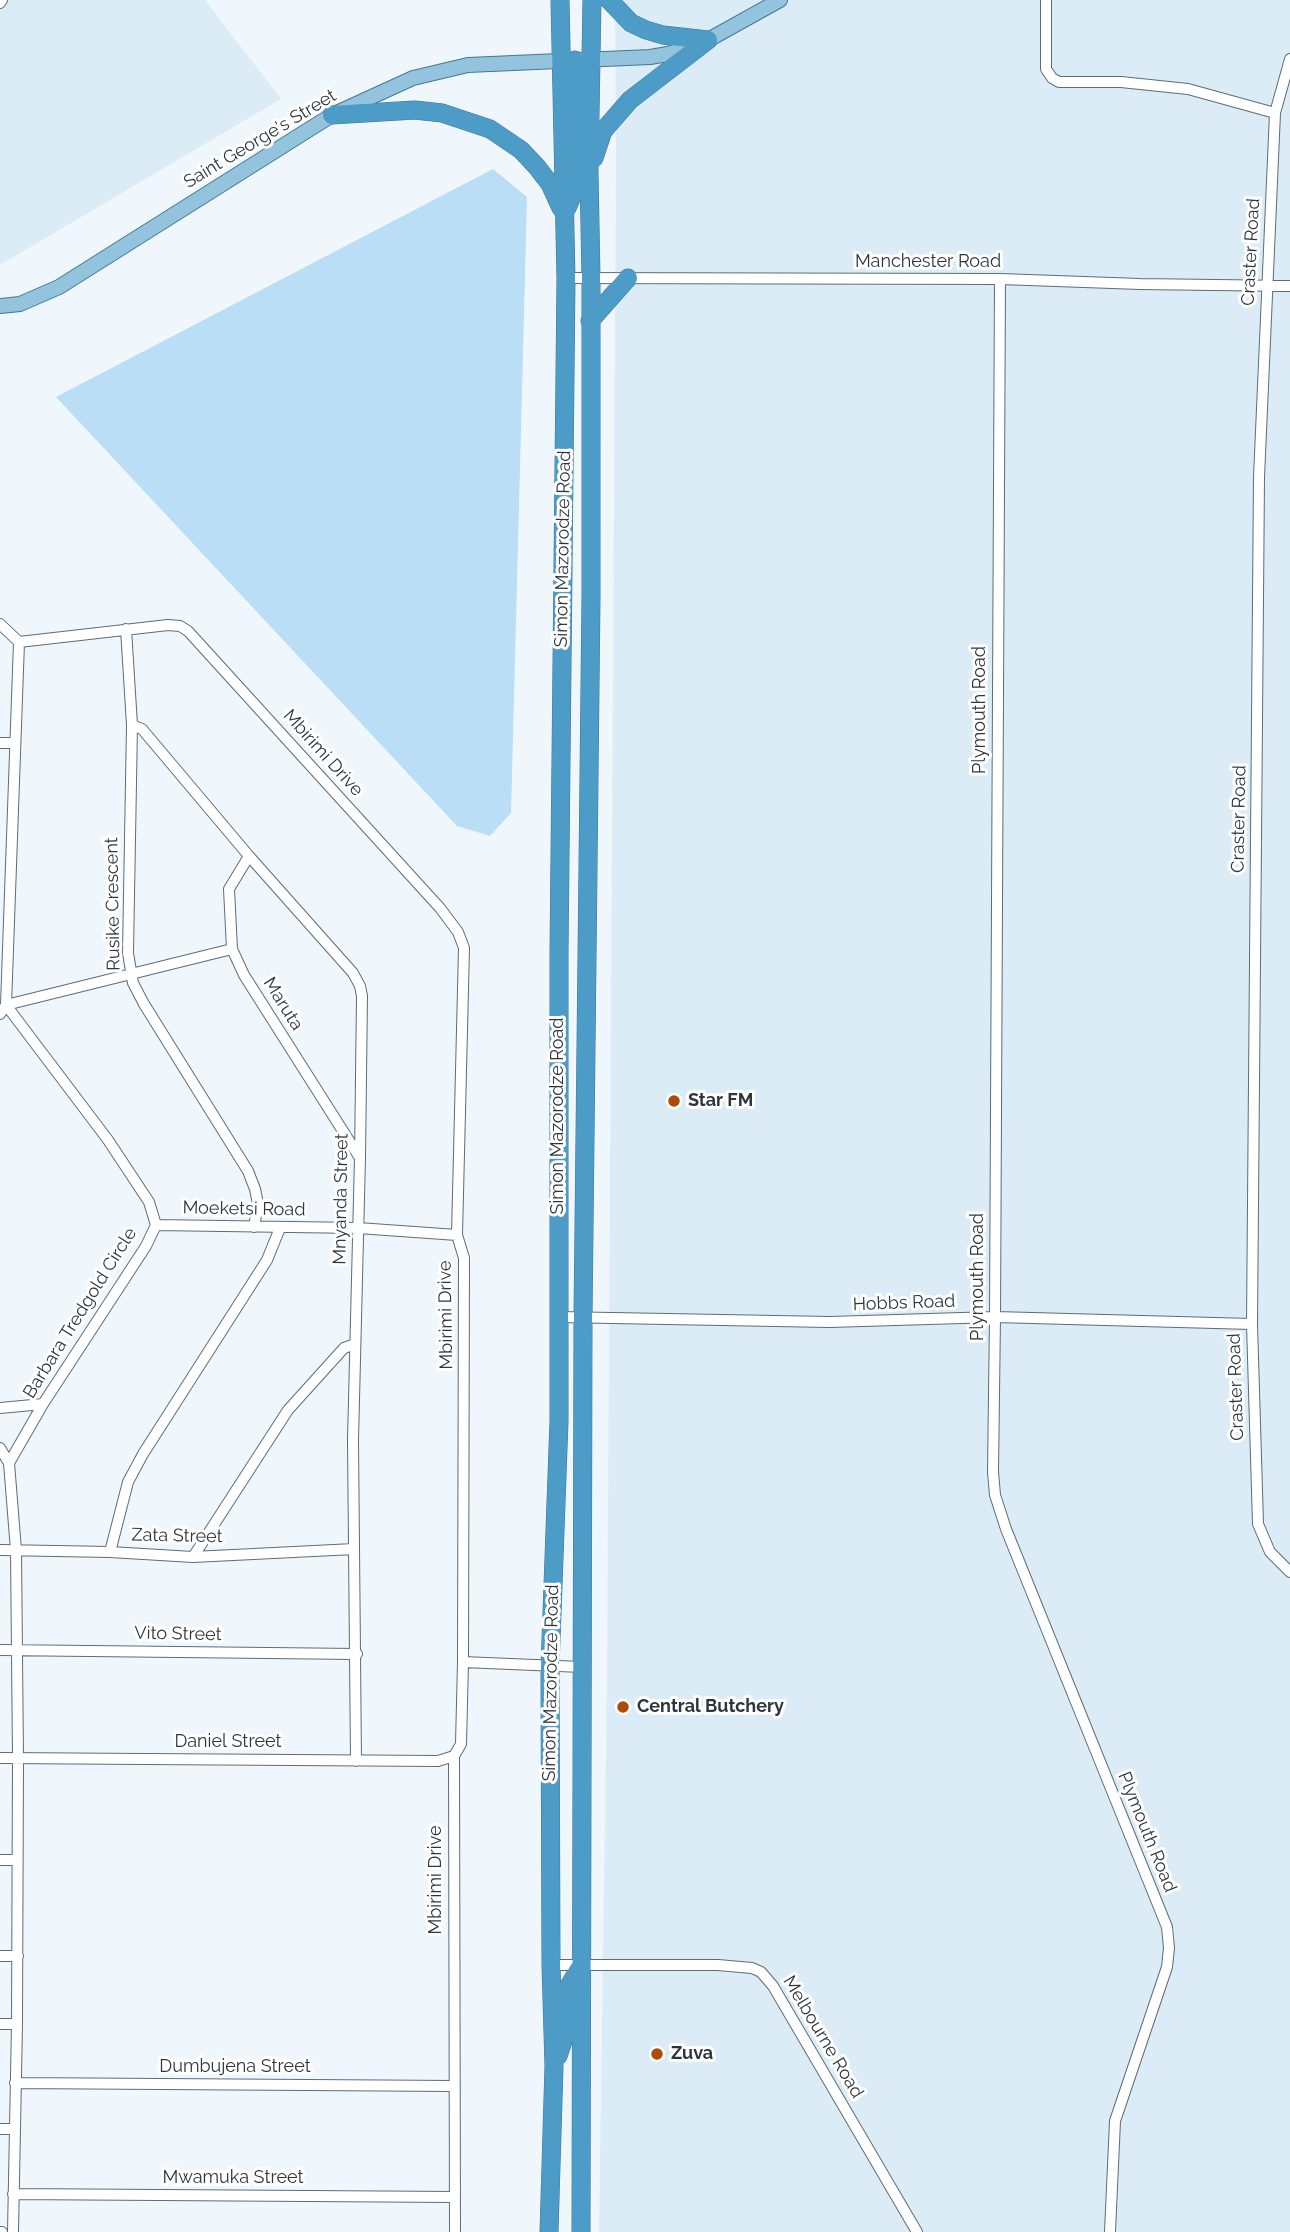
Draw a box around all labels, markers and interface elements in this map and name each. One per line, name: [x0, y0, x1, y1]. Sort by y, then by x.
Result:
street label: Saint George's Street: [180, 85, 340, 193]
street label: Craster Road: [1237, 198, 1265, 306]
street label: Manchester Road: [855, 251, 1001, 273]
street label: Simon Mazorodze Road: [550, 450, 576, 648]
street label: Plymouth Road: [969, 646, 991, 774]
street label: Mbirimi Drive: [278, 705, 368, 801]
street label: Craster Road: [1227, 765, 1251, 873]
street label: Rusike Crescent: [101, 837, 125, 971]
street label: Maruta: [258, 974, 308, 1034]
street label: Simon Mazorodze Road: [547, 1018, 569, 1214]
place label: Star FM: [688, 1090, 753, 1112]
marker: Star FM: [666, 1093, 682, 1109]
street label: Mnyanda Street: [329, 1133, 353, 1265]
street label: Moeketsi Road: [182, 1197, 306, 1221]
street label: Plymouth Road: [967, 1213, 989, 1341]
street label: Barbara Tredgold Circle: [19, 1224, 141, 1402]
street label: Mbirimi Drive: [434, 1260, 458, 1370]
street label: Hobbs Road: [852, 1290, 956, 1316]
street label: Craster Road: [1223, 1333, 1249, 1441]
street label: Zata Street: [131, 1524, 223, 1548]
street label: Simon Mazorodze Road: [538, 1584, 564, 1782]
street label: Vito Street: [134, 1622, 222, 1646]
place label: Central Butchery: [637, 1696, 784, 1718]
marker: Central Butchery: [615, 1699, 631, 1715]
street label: Daniel Street: [175, 1731, 281, 1753]
street label: Plymouth Road: [1113, 1769, 1181, 1895]
street label: Mbirimi Drive: [425, 1825, 447, 1935]
street label: Melbourne Road: [778, 1972, 868, 2102]
place label: Zuva: [671, 2043, 713, 2065]
marker: Zuva: [649, 2046, 665, 2062]
street label: Dumbujena Street: [159, 2056, 311, 2078]
street label: Mwamuka Street: [162, 2167, 304, 2189]

